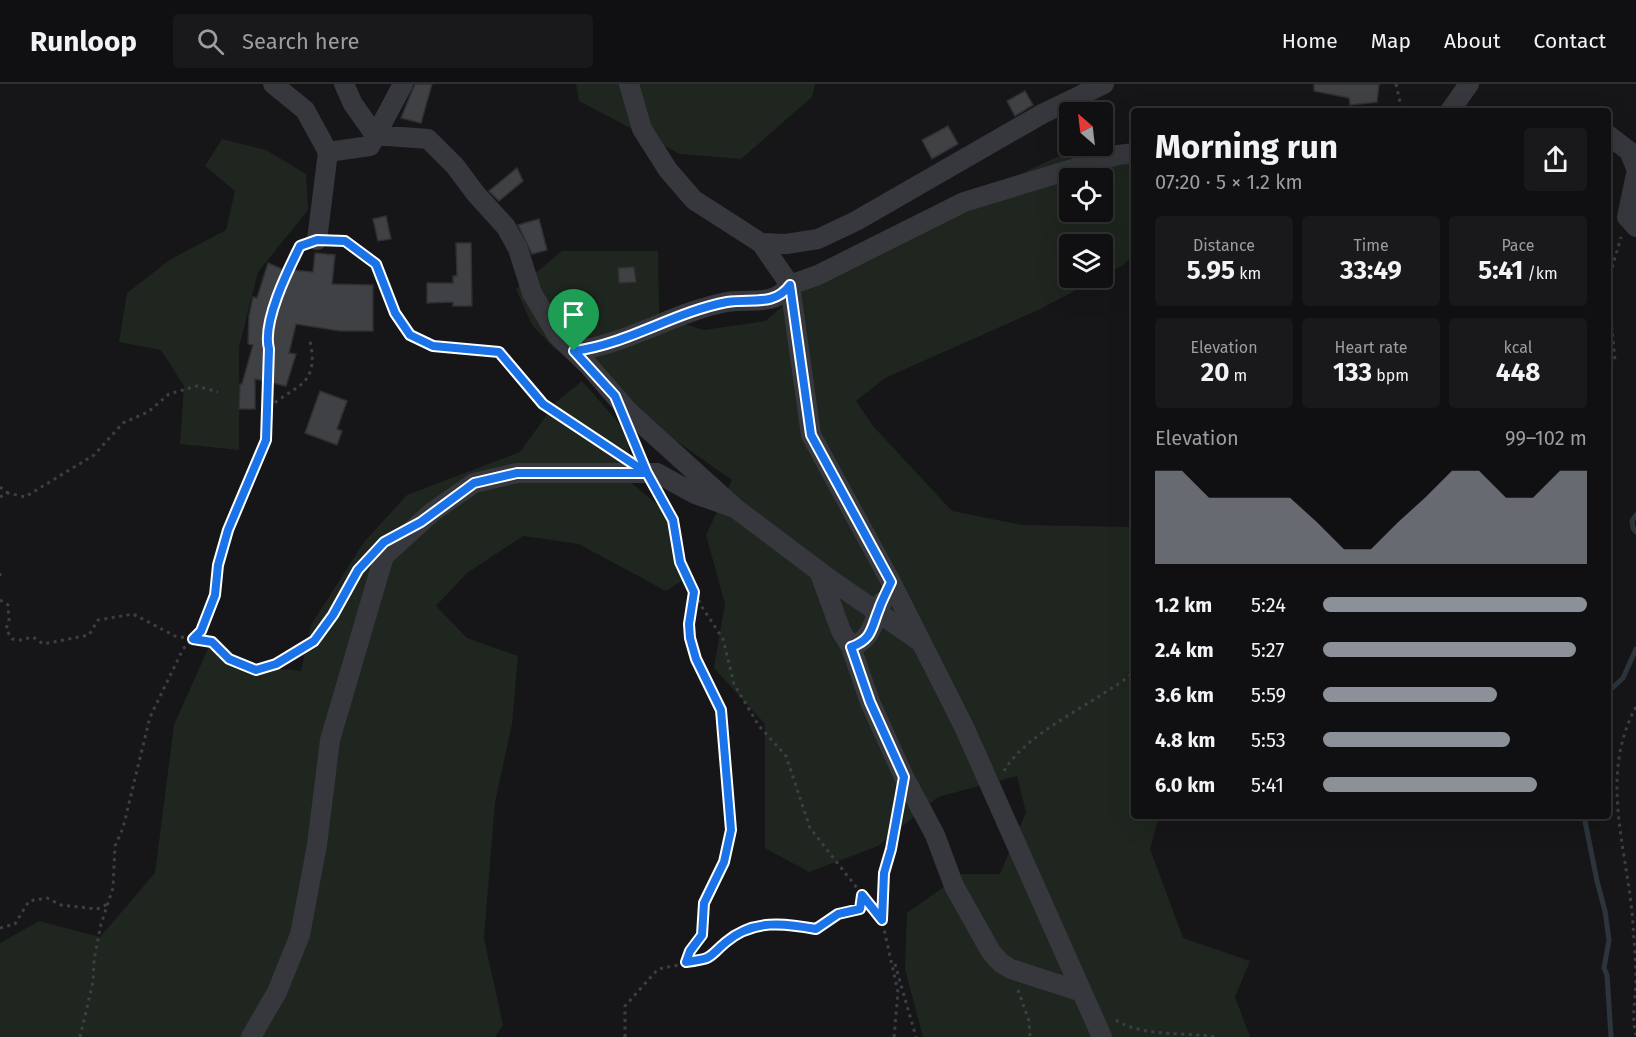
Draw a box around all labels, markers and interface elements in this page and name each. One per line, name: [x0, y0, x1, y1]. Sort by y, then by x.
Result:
search box: [173, 14, 593, 68]
text: Runloop: [30, 25, 137, 58]
icon: search: [194, 25, 227, 58]
text: Search here: [242, 28, 360, 55]
text: Home: [1282, 28, 1338, 54]
text: Map: [1371, 28, 1411, 54]
text: About: [1444, 28, 1501, 54]
text: Contact: [1534, 28, 1606, 54]
north arrow: [1059, 102, 1113, 156]
map controls: [1059, 102, 1113, 288]
text: Morning run: [1155, 127, 1338, 167]
button: share: [1524, 128, 1587, 191]
button: locate: [1059, 168, 1113, 222]
text: 07:20 · 5 × 1.2 km: [1155, 170, 1303, 194]
button: layers: [1059, 234, 1113, 288]
text: Distance: [1193, 236, 1255, 255]
text: Time: [1353, 236, 1389, 255]
text: Pace: [1501, 236, 1535, 255]
text: 5.95: [1187, 255, 1235, 286]
text: 33:49: [1340, 255, 1402, 286]
text: 5:41: [1478, 255, 1523, 286]
text: km: [1235, 264, 1261, 283]
text: /km: [1523, 264, 1558, 283]
pin: [548, 289, 599, 351]
icon: arrive: [557, 298, 590, 331]
text: Elevation: [1190, 338, 1258, 357]
text: Heart rate: [1335, 338, 1407, 357]
text: kcal: [1504, 338, 1532, 357]
text: 20: [1201, 357, 1229, 388]
text: 133: [1333, 357, 1372, 388]
text: 448: [1496, 357, 1540, 388]
text: m: [1229, 366, 1247, 385]
text: bpm: [1372, 366, 1409, 385]
text: Elevation: [1155, 426, 1239, 450]
text: 99–102 m: [1505, 426, 1587, 450]
text: 1.2 km: [1155, 593, 1212, 617]
text: 5:24: [1251, 593, 1286, 617]
text: 2.4 km: [1155, 638, 1214, 662]
text: 5:27: [1251, 638, 1284, 662]
text: 3.6 km: [1155, 683, 1214, 707]
text: 5:59: [1251, 683, 1286, 707]
text: 4.8 km: [1155, 728, 1215, 752]
text: 5:53: [1251, 728, 1286, 752]
text: 6.0 km: [1155, 773, 1215, 797]
text: 5:41: [1251, 773, 1284, 797]

